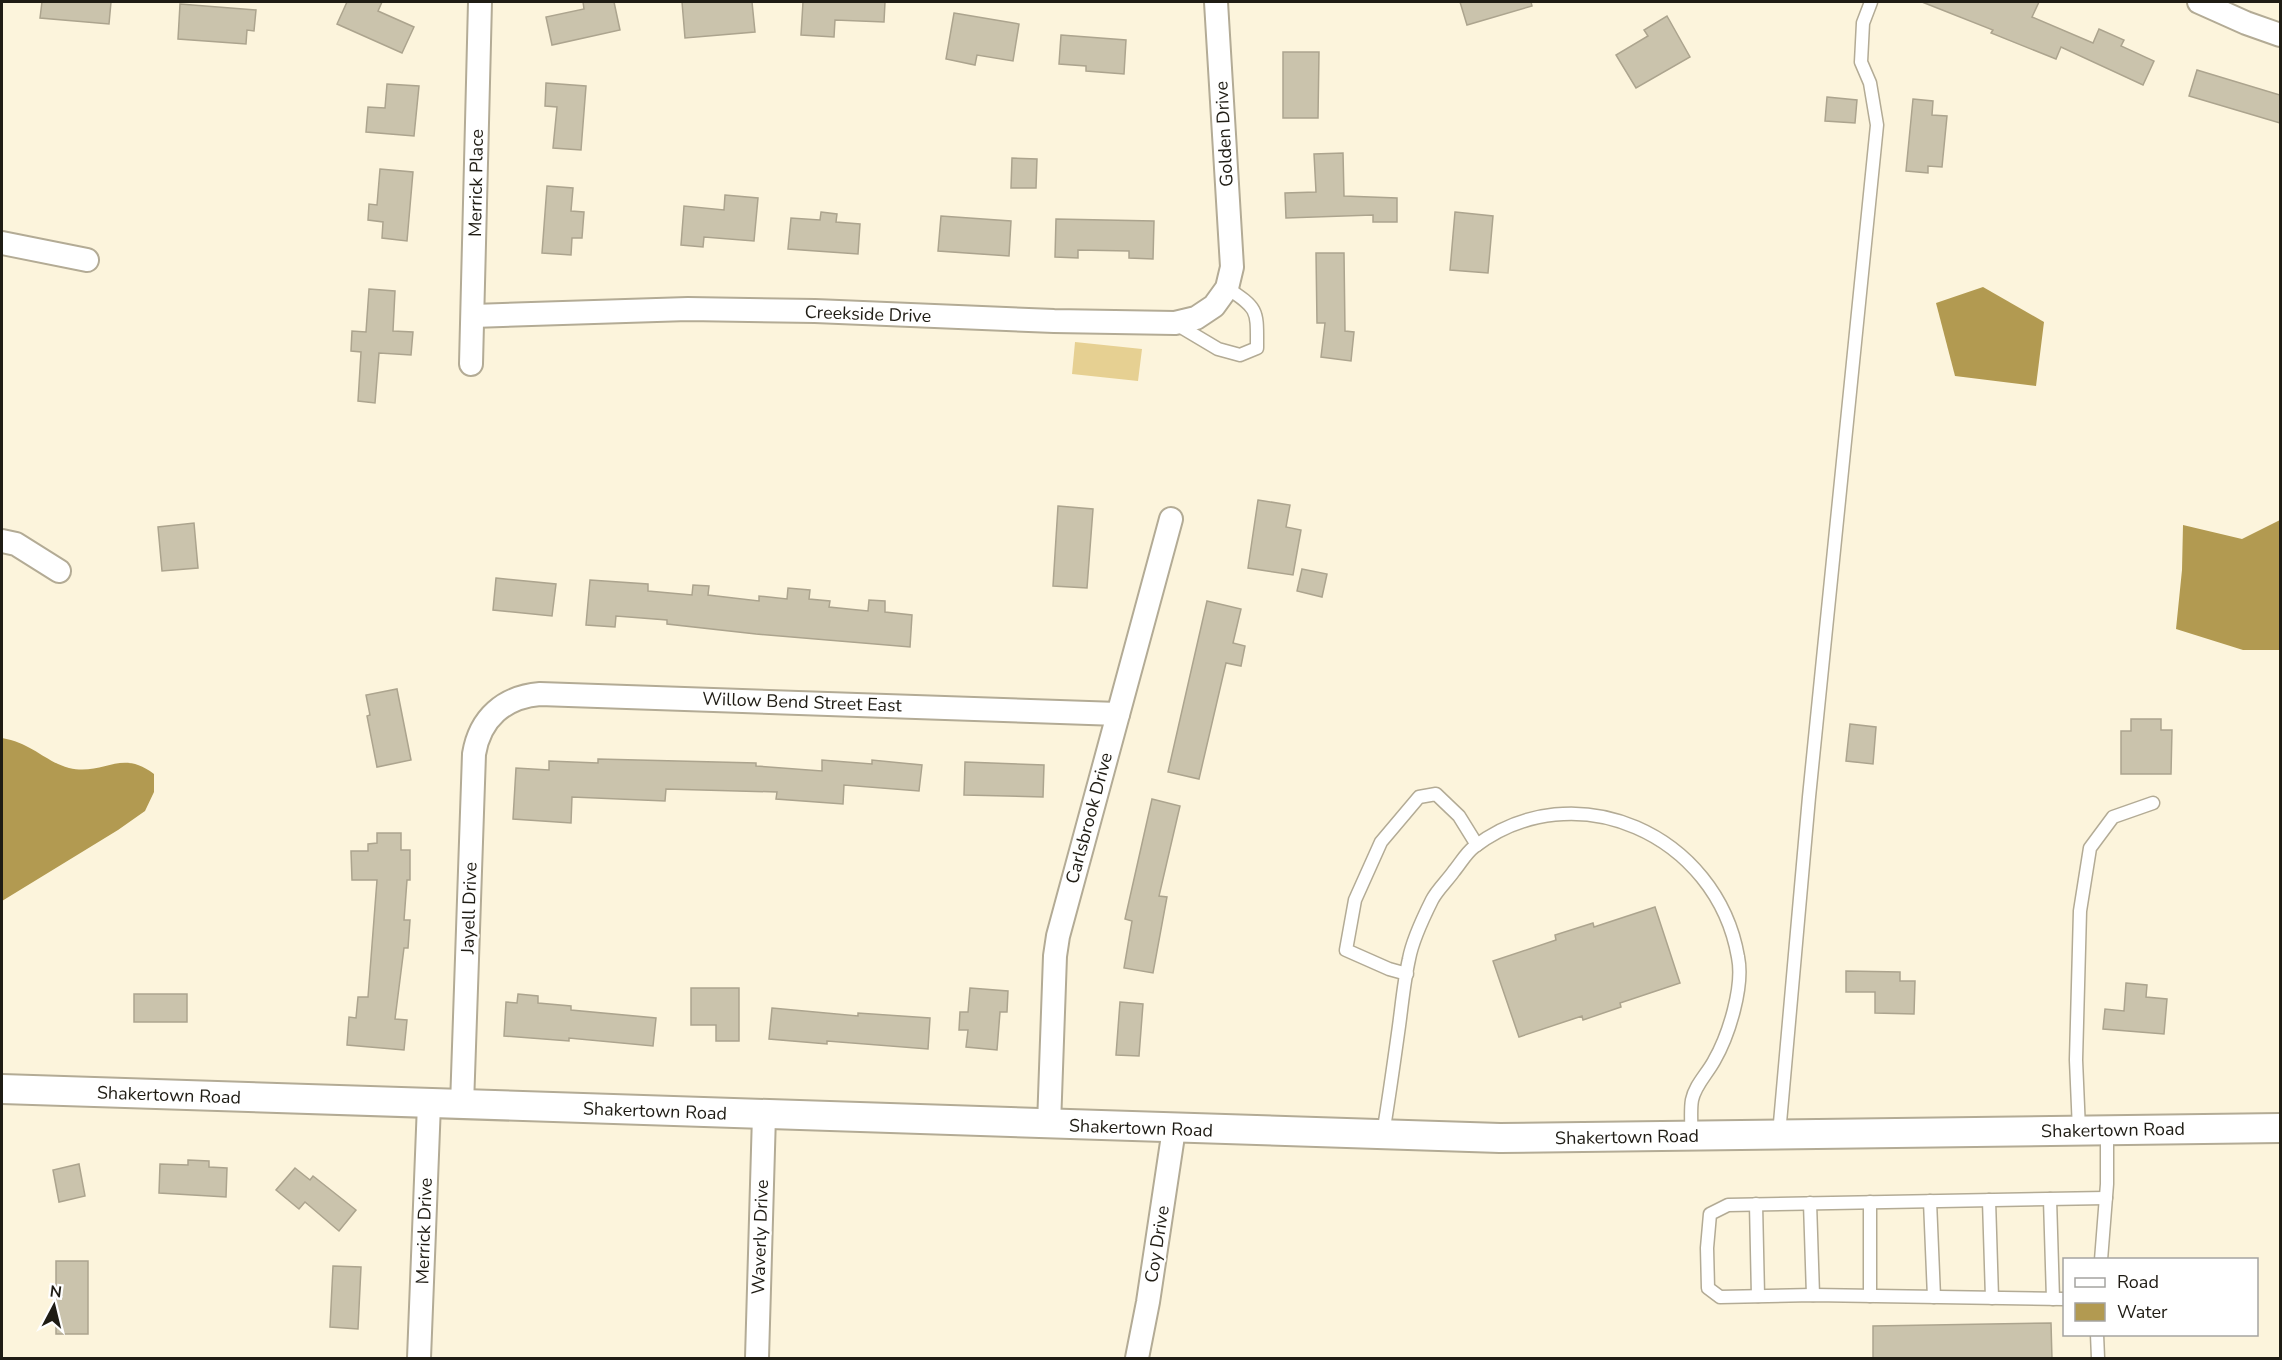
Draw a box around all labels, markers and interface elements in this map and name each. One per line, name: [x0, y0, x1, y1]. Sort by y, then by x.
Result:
street label: Golden Drive: [1209, 80, 1239, 188]
street label: Merrick Place: [463, 129, 489, 237]
street label: Creekside Drive: [804, 300, 932, 328]
street label: Willow Bend Street East: [702, 687, 903, 718]
street label: Carlsbrook Drive: [1060, 750, 1118, 886]
street label: Jayell Drive: [455, 862, 483, 955]
street label: Shakertown Road: [97, 1080, 241, 1110]
street label: Shakertown Road: [583, 1096, 727, 1126]
street label: Shakertown Road: [1069, 1113, 1213, 1143]
street label: Shakertown Road: [2041, 1117, 2185, 1143]
street label: Shakertown Road: [1555, 1124, 1699, 1150]
street label: Merrick Drive: [410, 1177, 438, 1285]
street label: Waverly Drive: [746, 1179, 774, 1295]
street label: Coy Drive: [1139, 1204, 1175, 1284]
legend: [2063, 1258, 2258, 1336]
text: Road: [2117, 1270, 2159, 1294]
north arrow: [24, 1276, 84, 1336]
text: N: [48, 1280, 63, 1304]
text: Water: [2117, 1300, 2168, 1324]

